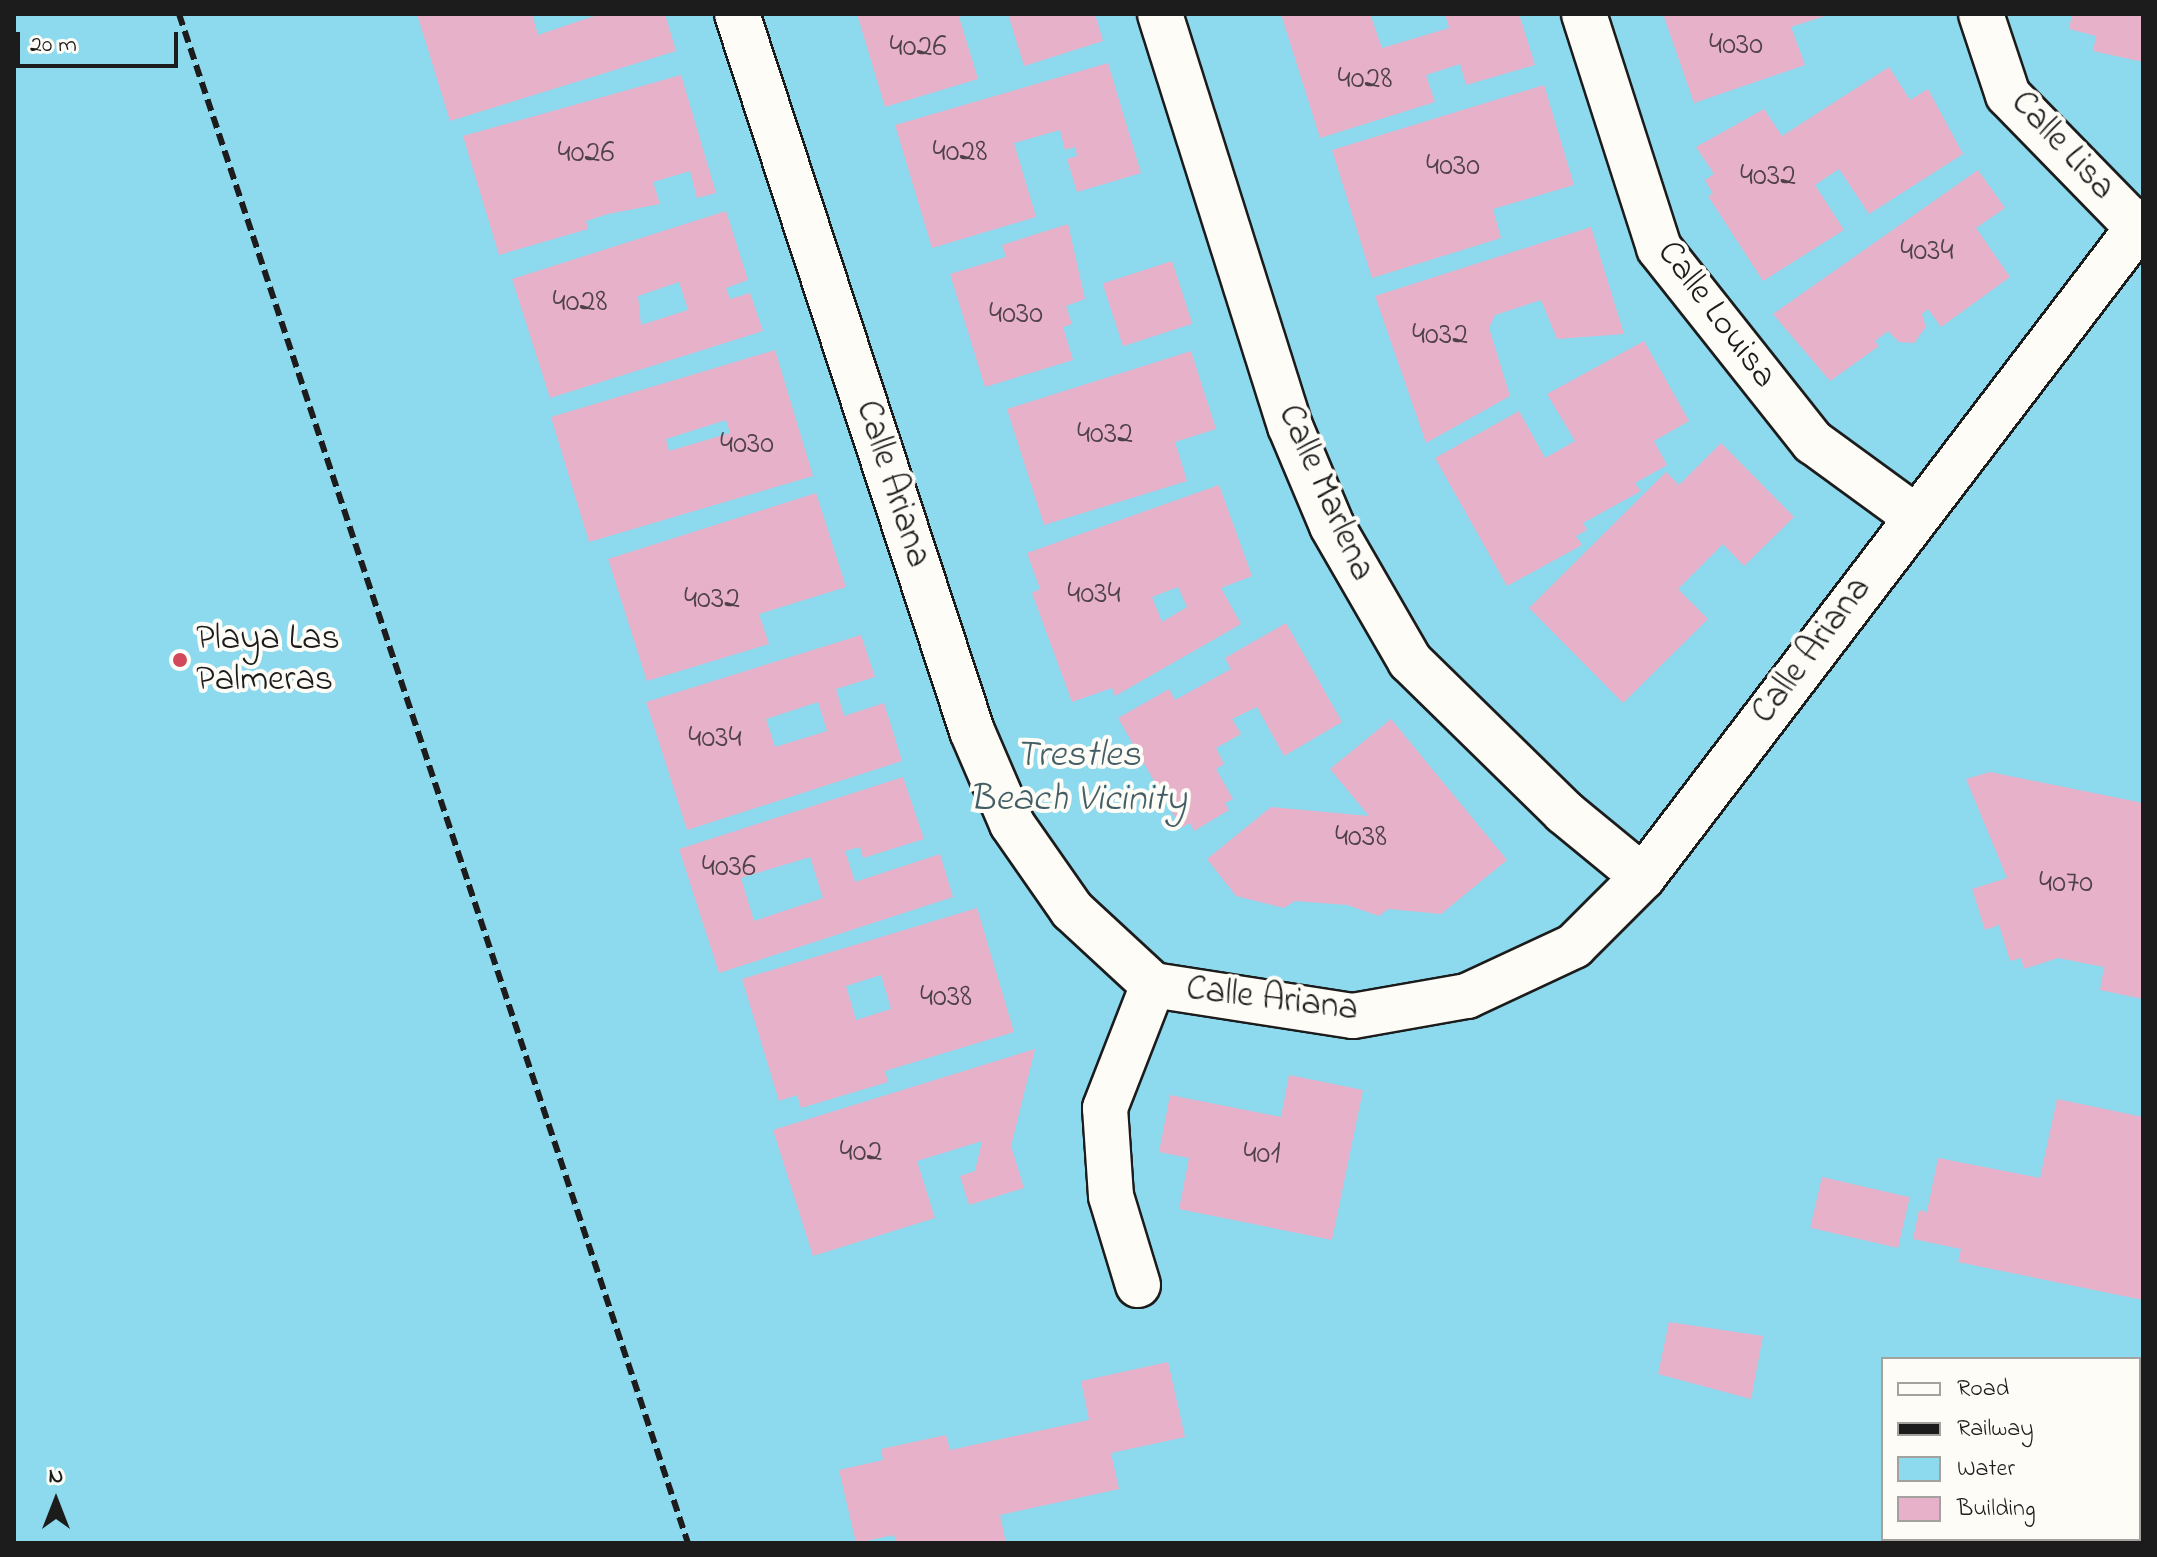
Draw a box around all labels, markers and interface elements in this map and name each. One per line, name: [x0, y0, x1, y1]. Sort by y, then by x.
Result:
scale bar: [20, 16, 182, 66]
house number: 4030: [1709, 27, 1763, 65]
text: 20 m: [30, 28, 77, 63]
house number: 4026: [890, 29, 946, 67]
house number: 4028: [1338, 61, 1392, 99]
street label: Calle Lisa: [2001, 82, 2123, 210]
house number: 4028: [933, 134, 987, 172]
house number: 4026: [558, 135, 614, 173]
house number: 4030: [1426, 148, 1480, 186]
house number: 4032: [1740, 158, 1796, 196]
street label: Calle Louisa: [1647, 233, 1785, 397]
house number: 4034: [1900, 233, 1954, 271]
house number: 4028: [553, 284, 607, 322]
house number: 4030: [989, 296, 1043, 334]
house number: 4032: [1412, 317, 1468, 355]
street label: Calle Ariana: [845, 395, 939, 573]
street label: Calle Marlena: [1267, 398, 1383, 588]
house number: 4032: [1077, 416, 1133, 454]
house number: 4030: [720, 426, 774, 464]
street label: Calle Ariana: [1743, 569, 1881, 733]
house number: 4034: [1067, 576, 1121, 614]
house number: 4032: [684, 581, 740, 619]
place label: Playa Las Palmeras: [196, 617, 340, 702]
marker: Playa Las Palmeras: [171, 651, 189, 669]
house number: 4034: [688, 720, 742, 758]
water label: Trestles Beach Vicinity: [969, 734, 1187, 824]
house number: 4038: [1335, 819, 1387, 857]
house number: 4036: [702, 849, 756, 887]
house number: 4070: [2039, 865, 2093, 903]
street label: Calle Ariana: [1184, 968, 1360, 1032]
house number: 4038: [920, 979, 972, 1017]
house number: 402: [840, 1134, 882, 1172]
house number: 401: [1243, 1136, 1281, 1174]
legend: [1881, 1357, 2141, 1541]
text: Road: [1957, 1372, 2009, 1407]
text: Railway: [1957, 1412, 2034, 1447]
text: Water: [1957, 1452, 2015, 1487]
north arrow: [16, 1461, 96, 1541]
text: N: [49, 1461, 63, 1493]
text: Building: [1957, 1492, 2036, 1527]

